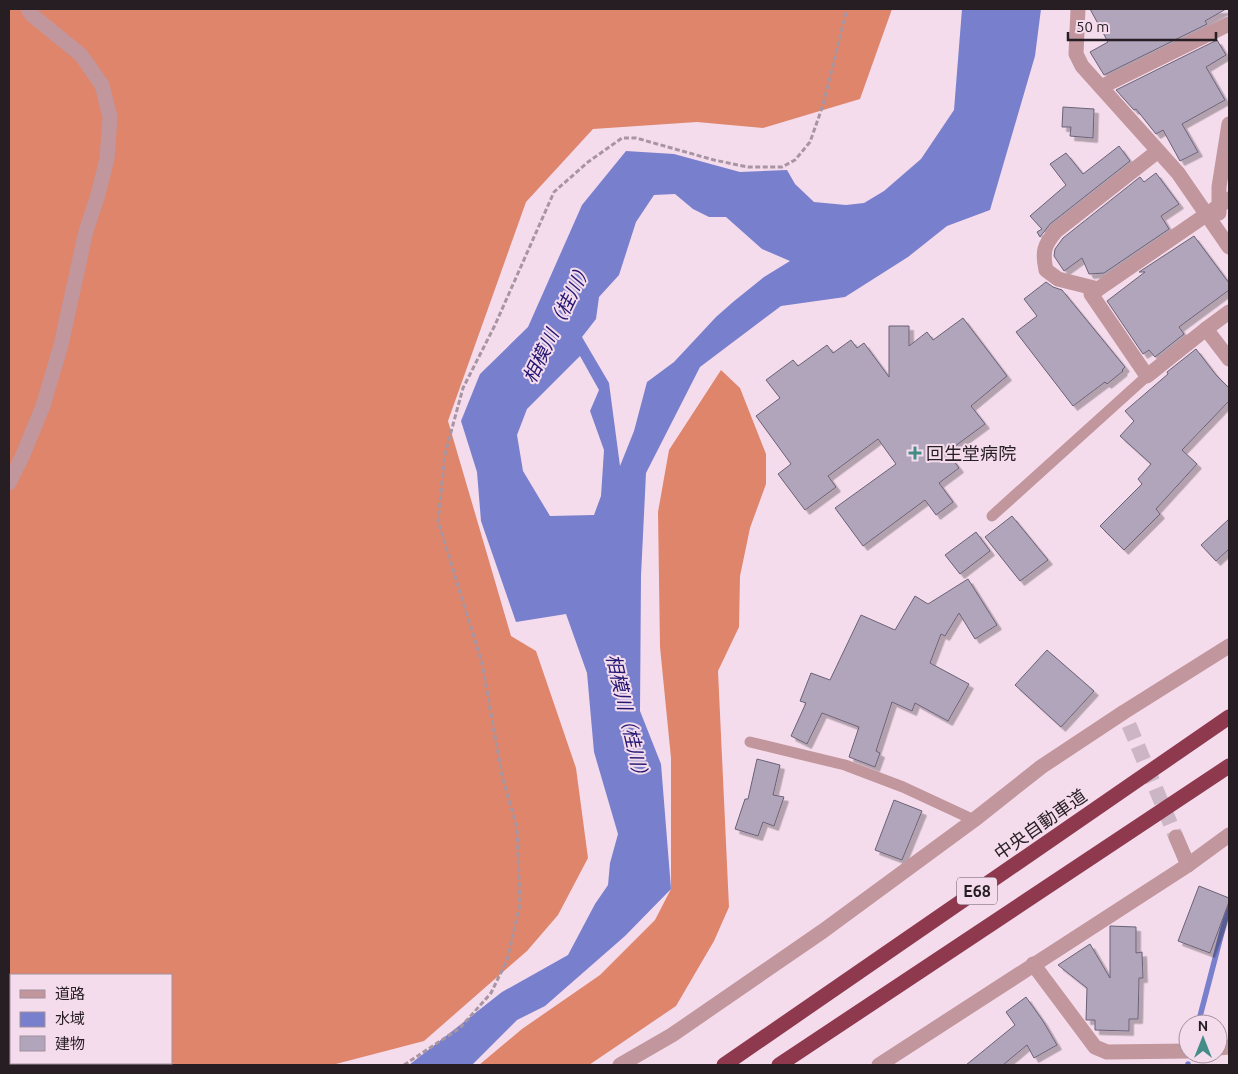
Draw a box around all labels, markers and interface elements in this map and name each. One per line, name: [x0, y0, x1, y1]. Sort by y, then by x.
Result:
scale bar: [1068, 10, 1216, 42]
text: 50 m: [1076, 18, 1109, 35]
water label: 相模川（桂川）: [518, 257, 596, 387]
place label: 回生堂病院: [926, 443, 1016, 463]
marker: 回生堂病院: [908, 446, 922, 460]
water label: 相模川（桂川）: [602, 652, 654, 786]
street label: 中央自動車道: [990, 785, 1090, 863]
road number: E68: [957, 878, 997, 904]
legend: [10, 974, 172, 1064]
text: 道路: [55, 985, 85, 1002]
text: 水域: [55, 1010, 85, 1027]
north arrow: [1178, 1014, 1228, 1064]
text: N: [1198, 1018, 1208, 1034]
text: 建物: [55, 1035, 85, 1052]

